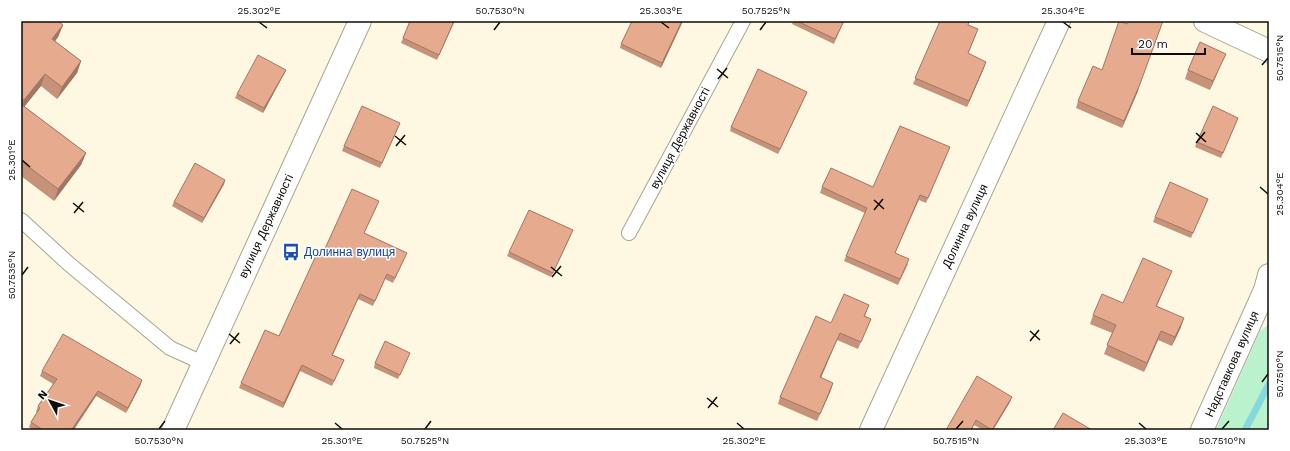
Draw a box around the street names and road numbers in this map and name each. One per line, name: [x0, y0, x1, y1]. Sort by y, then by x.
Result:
street label: вулиця Державності: [647, 85, 713, 191]
street label: вулиця Державності: [236, 172, 296, 280]
street label: Долинна вулиця: [939, 182, 991, 270]
street label: Надставкова вулиця: [1202, 309, 1262, 419]

